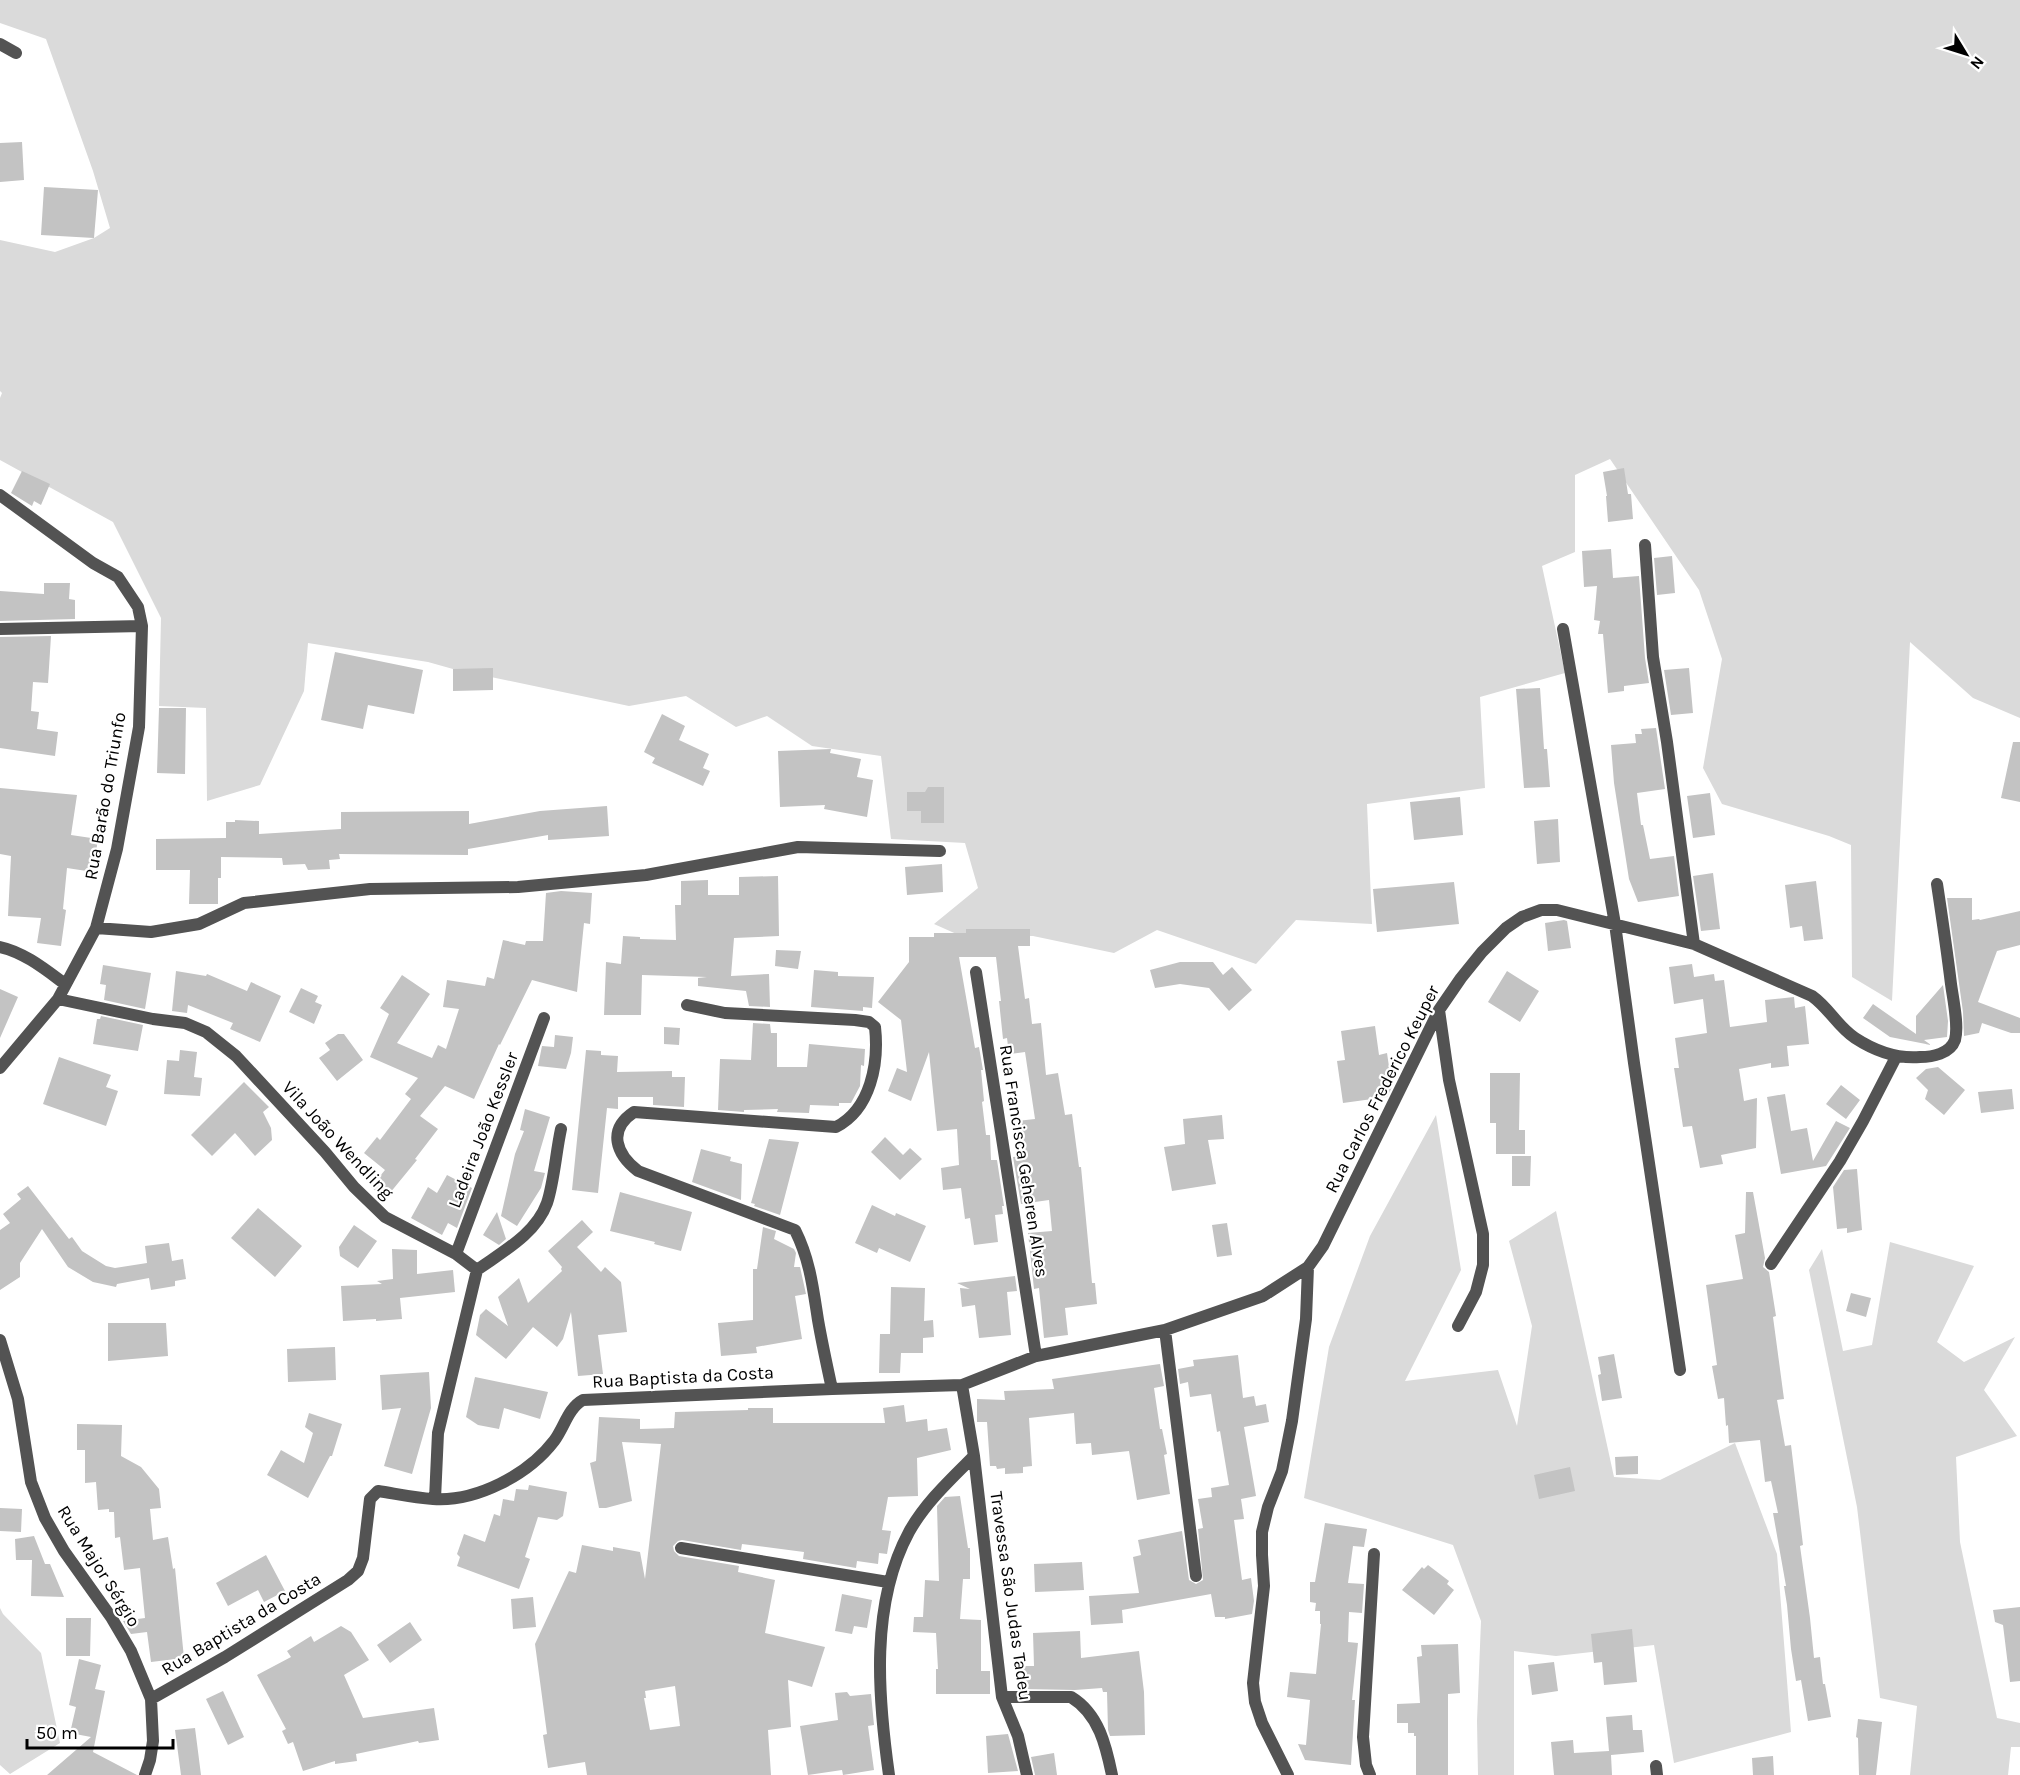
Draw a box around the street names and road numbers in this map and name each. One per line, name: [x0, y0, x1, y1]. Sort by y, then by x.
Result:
street label: Rua Barão do Triunfo: [79, 710, 131, 882]
street label: Rua Carlos Frederico Keuper: [1320, 981, 1444, 1196]
street label: Rua Francisca Geheren Alves: [995, 1043, 1053, 1279]
street label: Ladeira João Kessler: [443, 1048, 523, 1211]
street label: Vila João Wendling: [278, 1076, 398, 1204]
street label: Rua Baptista da Costa: [591, 1361, 775, 1393]
street label: Travessa São Judas Tadeu: [985, 1490, 1037, 1702]
street label: Rua Major Sérgio: [53, 1501, 145, 1631]
street label: Rua Baptista da Costa: [157, 1568, 325, 1680]

